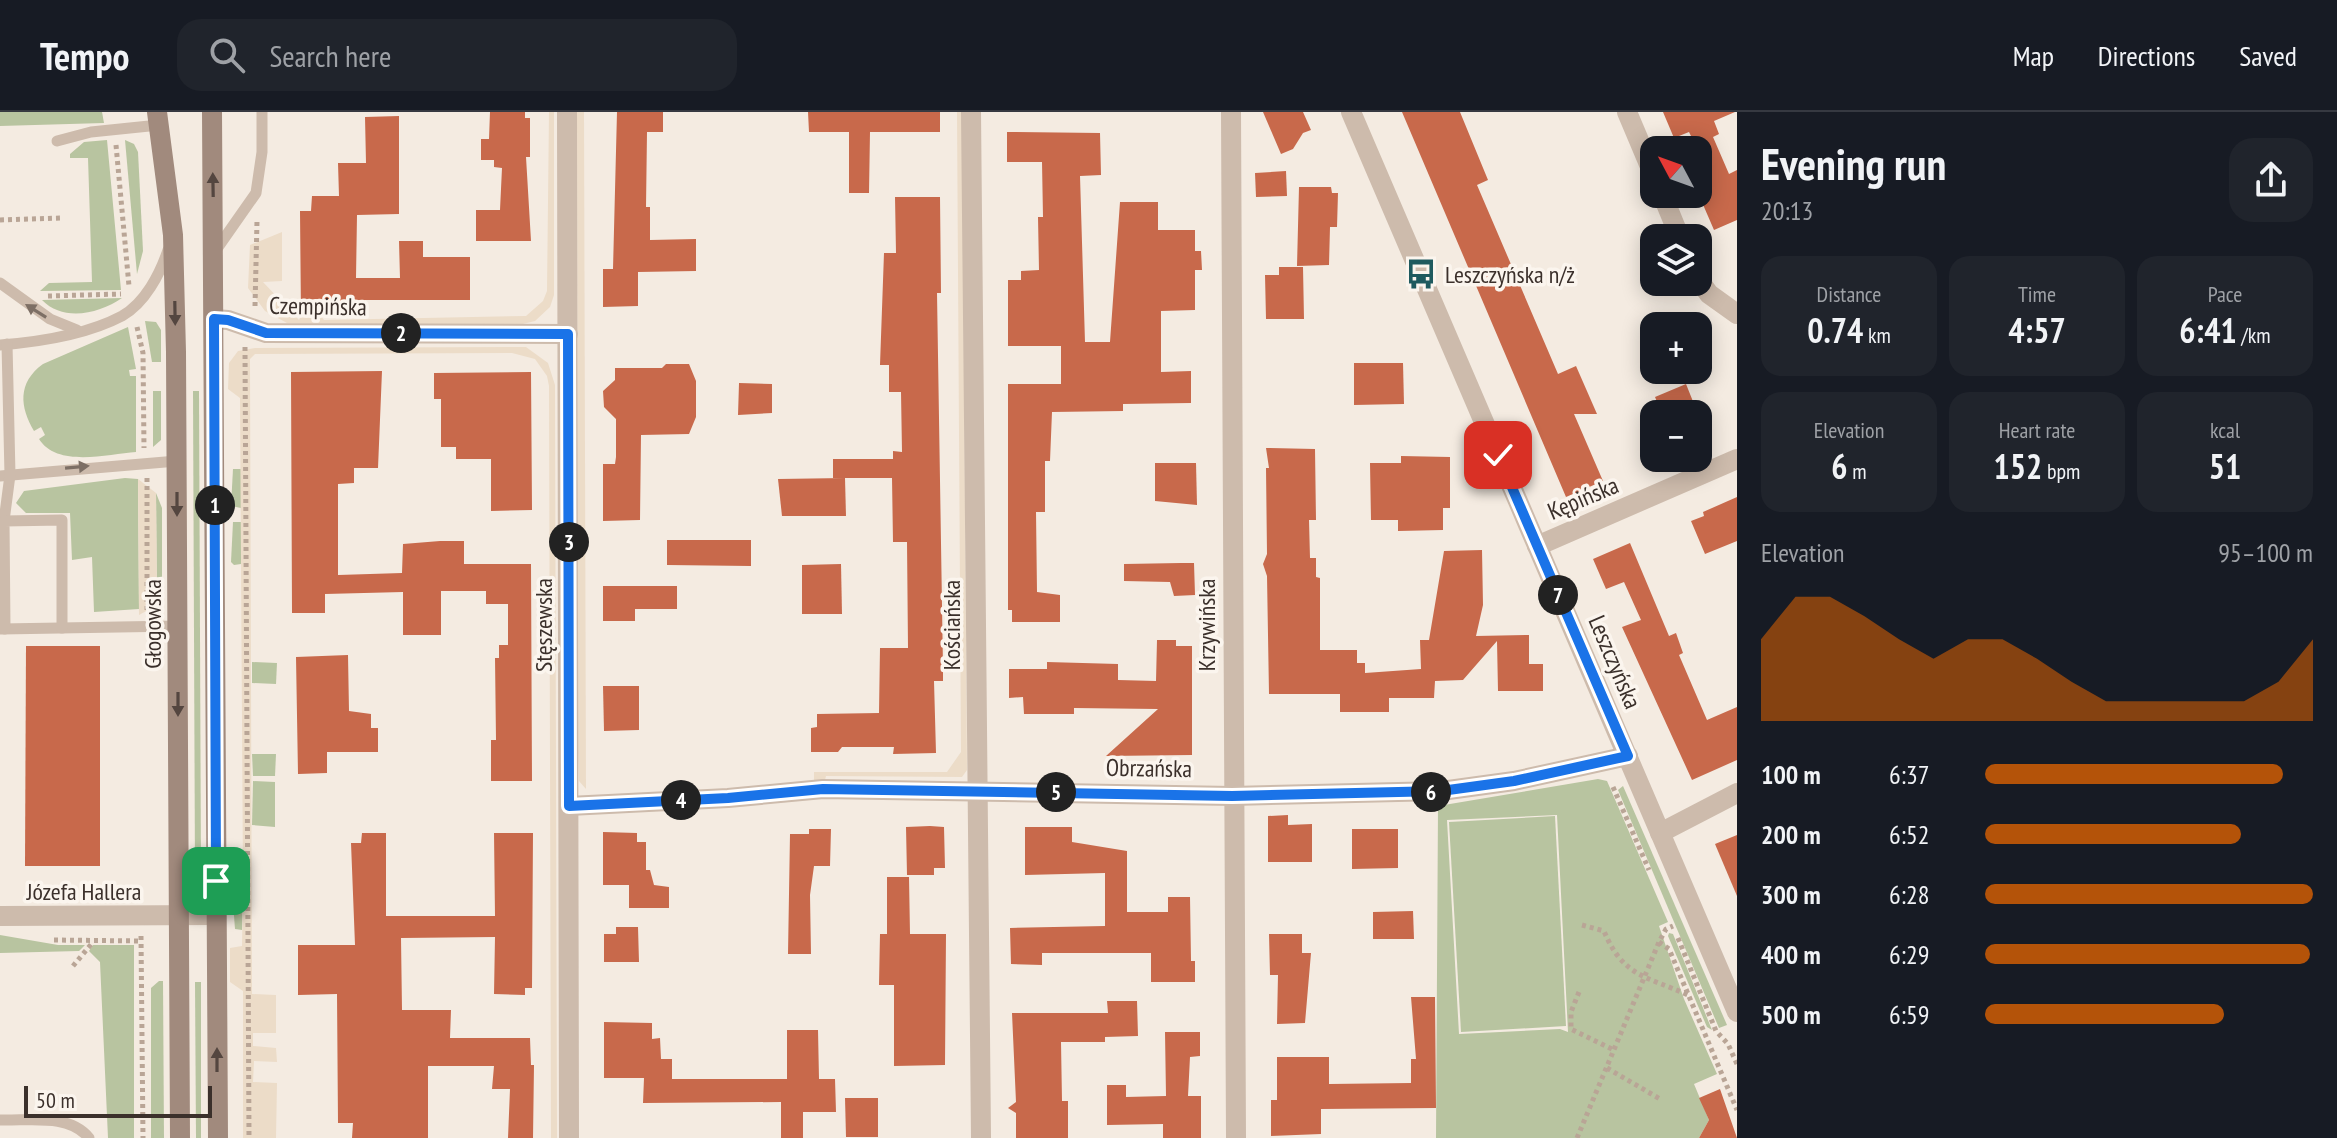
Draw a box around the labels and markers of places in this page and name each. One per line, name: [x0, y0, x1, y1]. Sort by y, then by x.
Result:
bus stop icon: Leszczyńska n/ż: [1404, 257, 1438, 291]
place label: Leszczyńska n/ż: [1445, 259, 1575, 290]
pin: 2: [381, 313, 421, 353]
pin: [1464, 421, 1532, 489]
pin: 1: [195, 485, 235, 525]
pin: 3: [549, 522, 589, 562]
pin: 7: [1538, 575, 1578, 615]
pin: 5: [1036, 772, 1076, 812]
pin: 6: [1411, 772, 1451, 812]
pin: 4: [661, 780, 701, 820]
pin: [182, 847, 250, 915]

